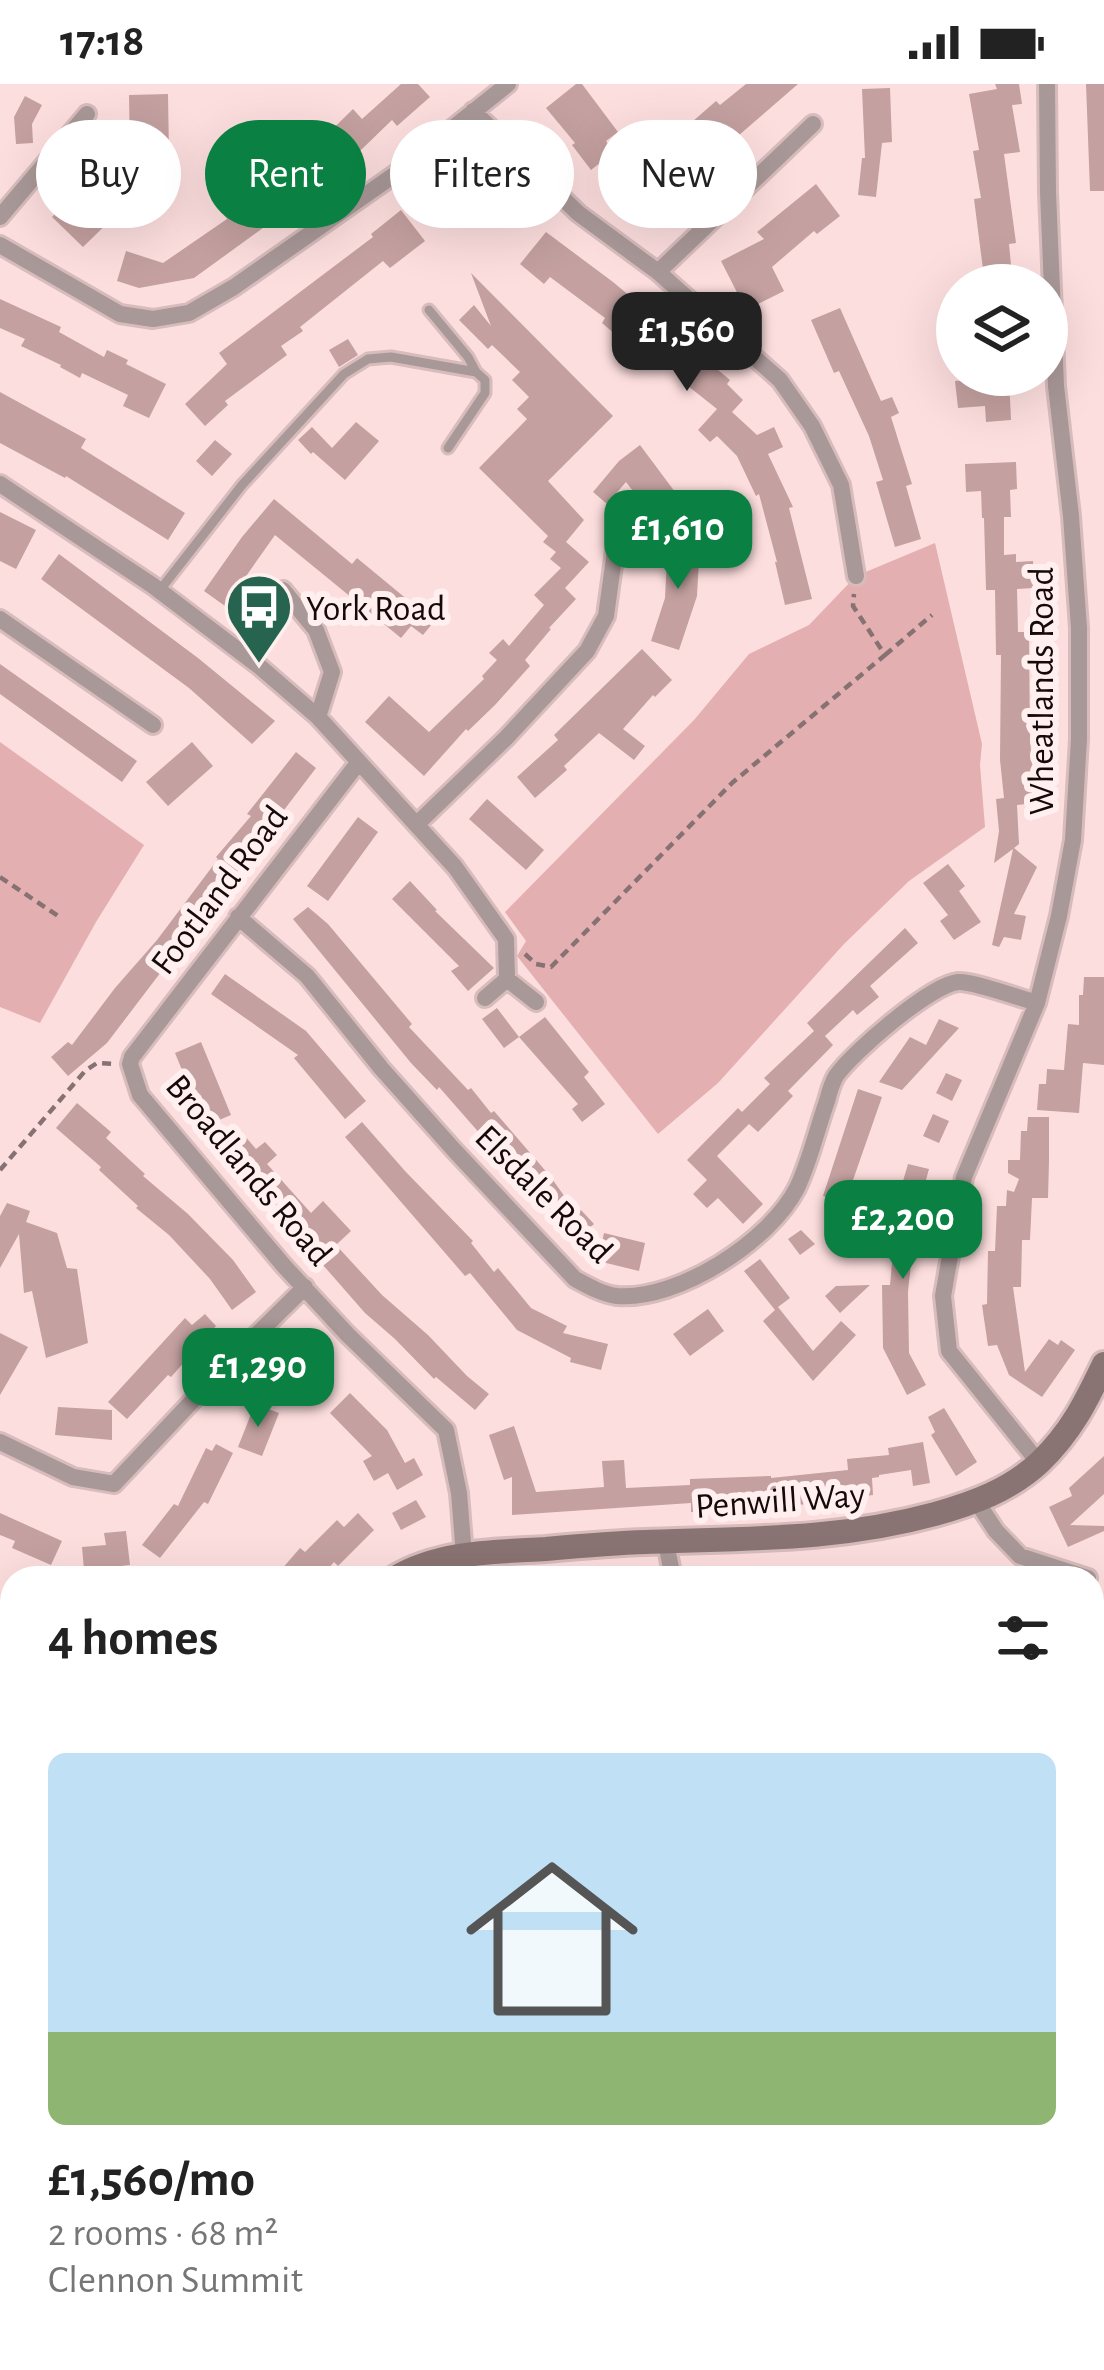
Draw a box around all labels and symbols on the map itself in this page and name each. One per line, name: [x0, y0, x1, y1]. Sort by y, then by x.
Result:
pin: £1,560: [589, 292, 785, 394]
pin: £1,610: [580, 490, 776, 592]
street label: Wheatlands Road: [1024, 567, 1060, 815]
bus stop icon: York Road: [224, 572, 294, 666]
place label: York Road: [306, 591, 446, 627]
street label: Footland Road: [145, 799, 294, 981]
street label: Broadlands Road: [159, 1068, 338, 1273]
street label: Elsdale Road: [468, 1119, 619, 1270]
pin: £2,200: [805, 1180, 1001, 1282]
pin: £1,290: [160, 1328, 356, 1430]
street label: Penwill Way: [694, 1477, 866, 1525]

